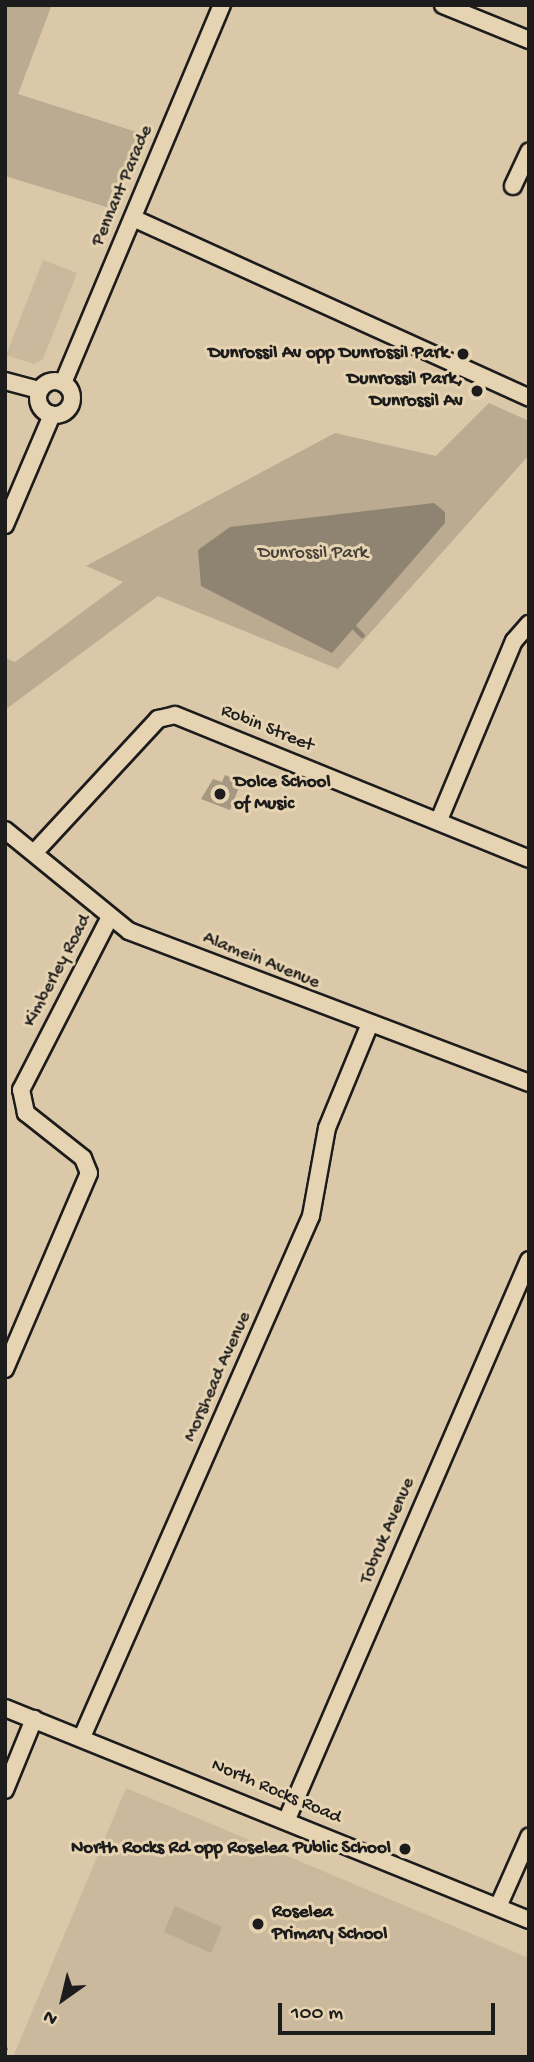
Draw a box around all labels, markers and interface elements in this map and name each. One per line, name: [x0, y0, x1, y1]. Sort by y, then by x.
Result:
street label: Pennant Parade: [87, 122, 159, 250]
place label: Dunrossil Av opp Dunrossil Park: [208, 343, 449, 365]
marker: Dunrossil Av opp Dunrossil Park: [455, 346, 471, 362]
place label: Dunrossil Park, Dunrossil Av: [347, 369, 463, 413]
marker: Dunrossil Park, Dunrossil Av: [469, 383, 485, 399]
park label: Dunrossil Park: [258, 543, 368, 565]
street label: Robin Street: [217, 700, 317, 758]
place label: Dolce School of Music: [234, 772, 331, 816]
marker: Dolce School of Music: [212, 786, 228, 802]
street label: Kimberley Road: [19, 911, 97, 1031]
street label: Alamein Avenue: [199, 927, 323, 995]
street label: Morshead Avenue: [179, 1308, 257, 1446]
street label: Tobruk Avenue: [355, 1475, 421, 1587]
street label: North Rocks Road: [207, 1754, 345, 1830]
place label: North Rocks Rd opp Roselea Public School: [71, 1838, 391, 1860]
marker: North Rocks Rd opp Roselea Public School: [397, 1841, 413, 1857]
place label: Roselea Primary School: [272, 1902, 387, 1946]
marker: Roselea Primary School: [250, 1916, 266, 1932]
north arrow: [28, 1964, 98, 2034]
scale bar: [282, 1988, 499, 2032]
text: 100 m: [291, 2002, 343, 2027]
text: N: [39, 2004, 63, 2030]

